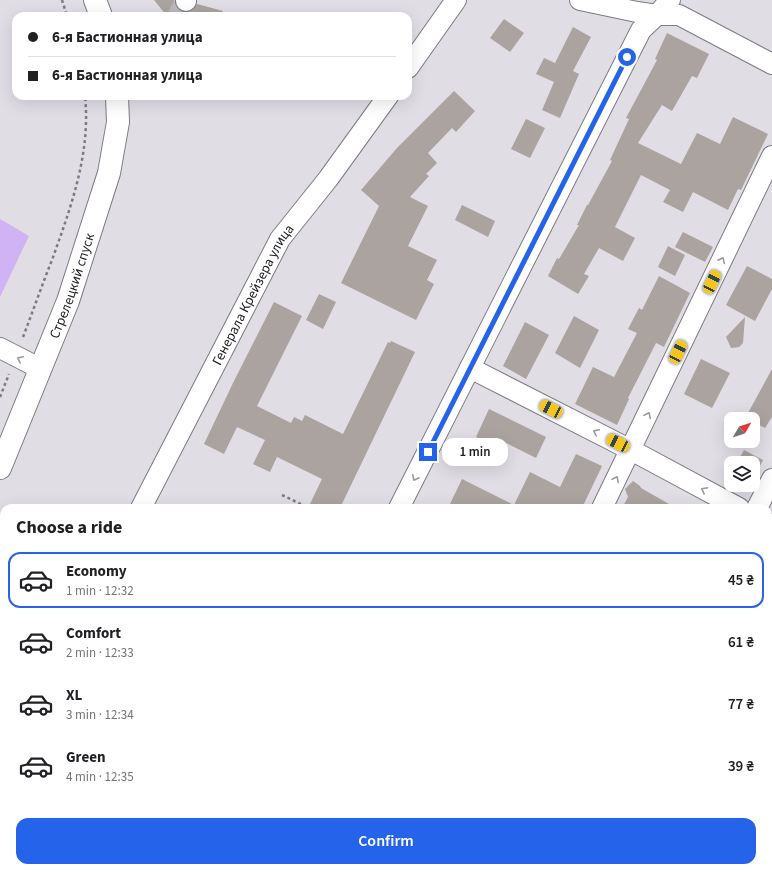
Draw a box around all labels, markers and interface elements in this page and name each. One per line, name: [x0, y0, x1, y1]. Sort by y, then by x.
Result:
text: 6-я Бастионная улица: [52, 27, 203, 48]
route start: [618, 48, 636, 66]
text: 6-я Бастионная улица: [52, 65, 203, 86]
street label: Генерала Крейзера улица: [207, 220, 299, 369]
street label: Стрелецкий спуск: [45, 231, 100, 342]
one-way arrow: [717, 257, 725, 264]
car: [701, 269, 723, 295]
car: [667, 339, 689, 365]
one-way arrow: [17, 356, 24, 364]
car: [538, 398, 564, 420]
one-way arrow: [643, 412, 651, 419]
north arrow: [724, 412, 760, 448]
map controls: [724, 412, 760, 492]
one-way arrow: [593, 430, 600, 437]
car: [605, 432, 631, 454]
callout: 1 min: [442, 438, 508, 466]
route end: [419, 443, 437, 461]
text: 1 min: [460, 443, 490, 461]
button: layers: [724, 456, 760, 492]
one-way arrow: [412, 474, 420, 481]
one-way arrow: [612, 476, 619, 483]
one-way arrow: [701, 487, 708, 494]
text: Choose a ride: [16, 515, 122, 540]
text: Economy: [66, 561, 127, 582]
icon: car: [18, 562, 54, 598]
text: 45 ₴: [728, 570, 754, 591]
text: 1 min · 12:32: [66, 582, 134, 600]
text: Comfort: [66, 623, 121, 644]
icon: car: [18, 624, 54, 660]
text: 61 ₴: [728, 632, 754, 653]
text: 2 min · 12:33: [66, 644, 134, 662]
text: XL: [66, 685, 82, 706]
icon: car: [18, 686, 54, 722]
text: 77 ₴: [728, 694, 754, 715]
text: 3 min · 12:34: [66, 706, 134, 724]
text: Green: [66, 747, 106, 768]
icon: car: [18, 748, 54, 784]
text: 39 ₴: [728, 756, 754, 777]
text: 4 min · 12:35: [66, 768, 134, 786]
button: Confirm: [16, 818, 756, 864]

